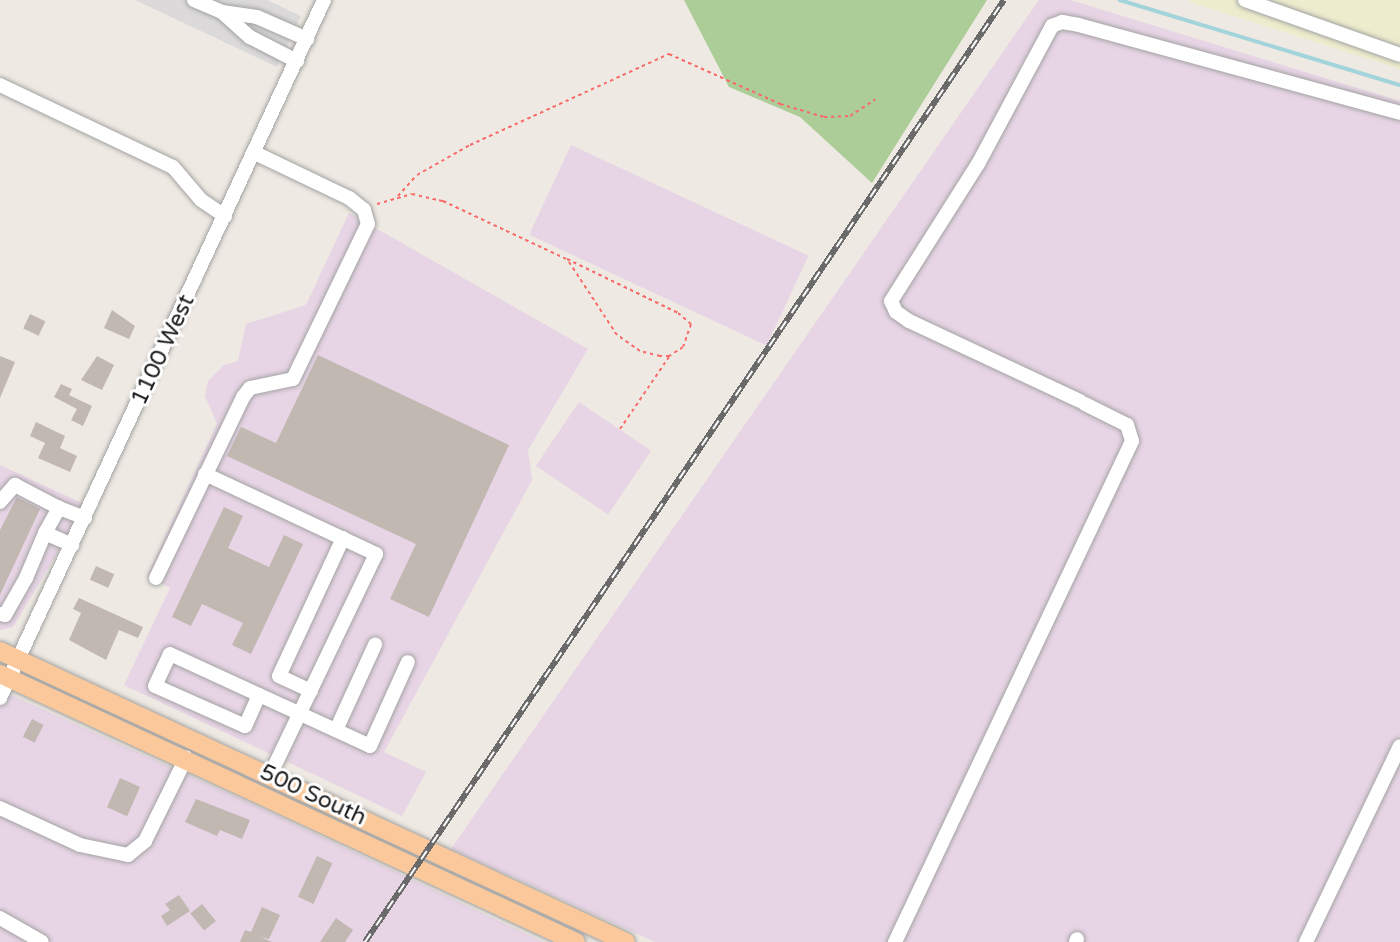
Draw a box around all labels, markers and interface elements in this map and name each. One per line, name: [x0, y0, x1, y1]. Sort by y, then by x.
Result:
street label: 1100 West: [125, 290, 201, 410]
street label: 500 South: [255, 758, 371, 832]

